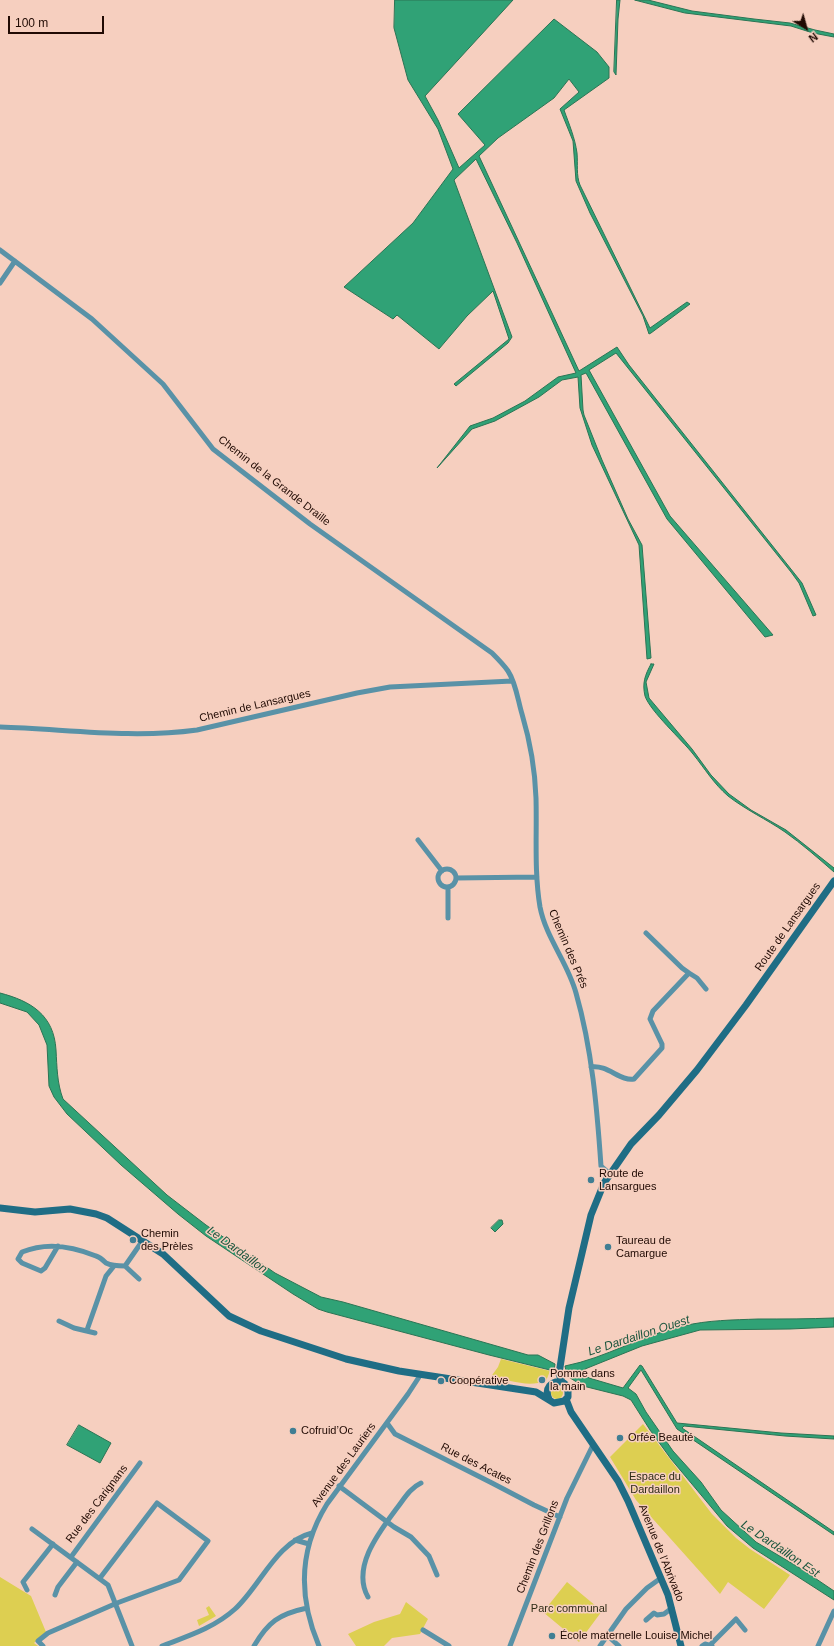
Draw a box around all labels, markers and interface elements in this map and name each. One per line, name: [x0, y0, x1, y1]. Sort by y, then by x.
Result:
scale bar: [10, 8, 106, 34]
north arrow: [786, 8, 826, 48]
text: 100 m: [15, 16, 48, 30]
text: N: [806, 30, 820, 45]
street label: Chemin de la Grande Draille: [215, 433, 333, 529]
street label: Chemin de Lansargues: [198, 687, 312, 725]
street label: Route de Lansargues: [752, 880, 824, 974]
street label: Chemin des Prés: [545, 908, 591, 990]
place label: Route de Lansargues: [599, 1167, 656, 1193]
marker: Route de Lansargues: [586, 1175, 596, 1185]
water label: Le Dardaillon: [204, 1223, 270, 1277]
place label: Chemin des Prèles: [141, 1227, 193, 1253]
place label: Taureau de Camargue: [616, 1234, 671, 1260]
marker: Chemin des Prèles: [128, 1235, 138, 1245]
marker: Taureau de Camargue: [603, 1242, 613, 1252]
water label: Le Dardaillon Ouest: [586, 1313, 692, 1359]
place label: Pomme dans la main: [550, 1367, 615, 1393]
place label: Coopérative: [449, 1374, 508, 1388]
marker: Pomme dans la main: [537, 1375, 547, 1385]
marker: Coopérative: [436, 1376, 446, 1386]
street label: Avenue des Lauriers: [309, 1420, 379, 1510]
place label: Cofruid’Oc: [301, 1424, 353, 1438]
marker: Cofruid’Oc: [288, 1426, 298, 1436]
place label: Orfée Beauté: [628, 1431, 693, 1445]
marker: Orfée Beauté: [615, 1433, 625, 1443]
street label: Rue des Acates: [438, 1440, 514, 1488]
street label: Rue des Carignans: [63, 1462, 131, 1546]
park label: Espace du Dardaillon: [629, 1470, 681, 1496]
street label: Chemin des Grillons: [514, 1498, 562, 1596]
street label: Avenue de l'Abrivado: [636, 1503, 686, 1603]
water label: Le Dardaillon Est: [738, 1517, 822, 1581]
park label: Parc communal: [531, 1602, 607, 1616]
place label: École maternelle Louise Michel: [560, 1629, 712, 1643]
marker: École maternelle Louise Michel: [547, 1631, 557, 1641]

